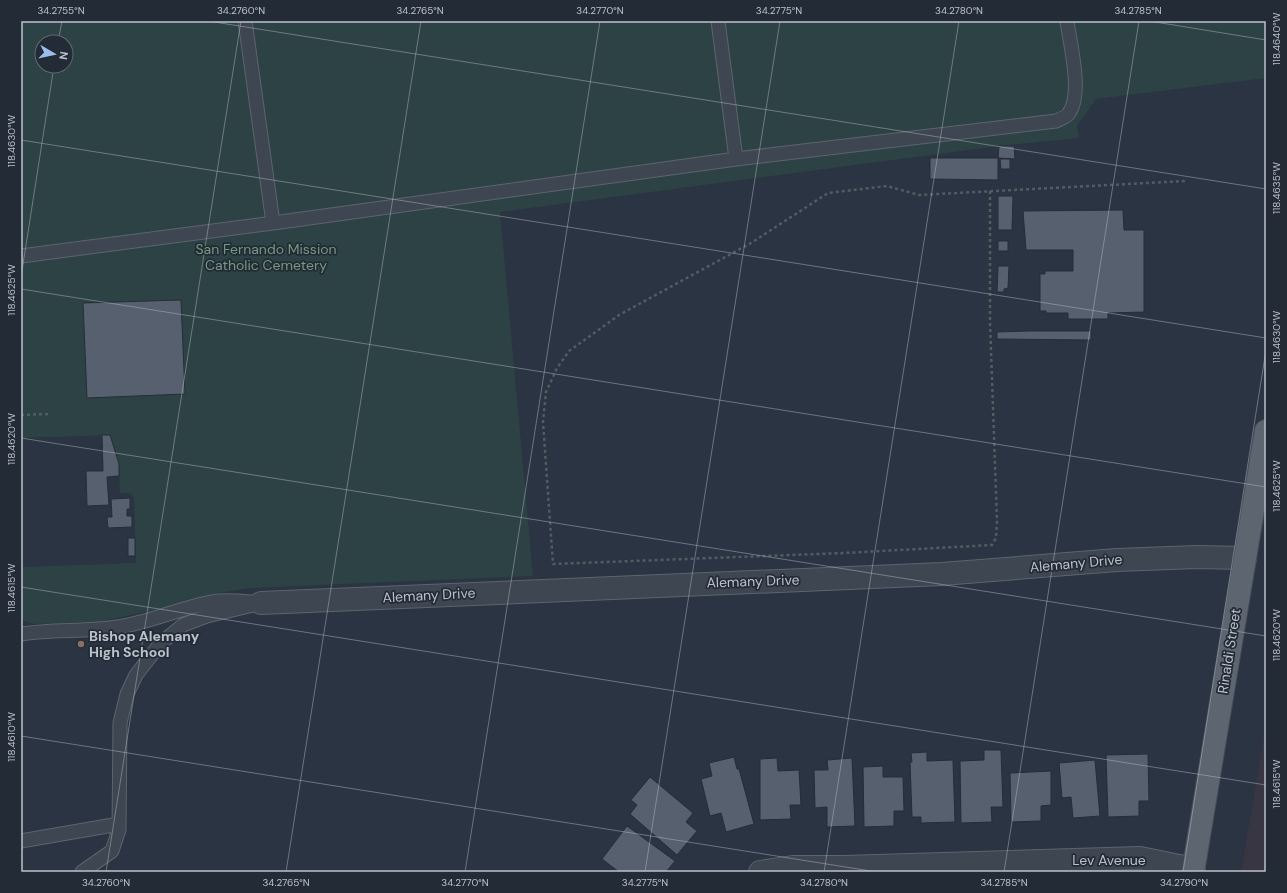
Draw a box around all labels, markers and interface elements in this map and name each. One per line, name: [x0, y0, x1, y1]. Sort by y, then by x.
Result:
text: 34.2755°N: [37, 4, 85, 17]
text: 34.2760°N: [217, 4, 265, 17]
text: 34.2765°N: [396, 4, 444, 17]
text: 34.2770°N: [576, 4, 624, 17]
text: 34.2775°N: [756, 4, 802, 17]
text: 34.2780°N: [935, 4, 983, 17]
text: 34.2785°N: [1114, 4, 1162, 17]
text: 118.4640°W: [1270, 12, 1283, 65]
north arrow: [34, 34, 74, 74]
text: N: [56, 51, 71, 61]
text: 118.4630°W: [5, 114, 18, 167]
text: 118.4635°W: [1270, 162, 1283, 214]
park label: San Fernando Mission Catholic Cemetery: [195, 240, 337, 274]
text: 118.4625°W: [5, 264, 18, 316]
text: 118.4630°W: [1270, 310, 1283, 363]
text: 118.4620°W: [5, 413, 18, 465]
text: 118.4625°W: [1270, 460, 1283, 512]
street label: Alemany Drive: [1029, 550, 1123, 576]
text: 118.4615°W: [5, 563, 18, 612]
street label: Alemany Drive: [706, 570, 800, 592]
street label: Alemany Drive: [382, 584, 476, 606]
street label: Rinaldi Street: [1213, 607, 1245, 695]
text: 118.4620°W: [1270, 609, 1283, 661]
place label: Bishop Alemany High School: [89, 627, 200, 661]
marker: Bishop Alemany High School: [76, 639, 86, 649]
text: 118.4610°W: [5, 712, 18, 762]
text: 118.4615°W: [1270, 759, 1283, 808]
street label: Lev Avenue: [1072, 851, 1146, 869]
text: 34.2760°N: [82, 876, 130, 889]
text: 34.2765°N: [262, 876, 310, 889]
text: 34.2770°N: [441, 876, 489, 889]
text: 34.2775°N: [622, 876, 668, 889]
text: 34.2780°N: [800, 876, 848, 889]
text: 34.2785°N: [980, 876, 1028, 889]
text: 34.2790°N: [1160, 876, 1208, 889]

